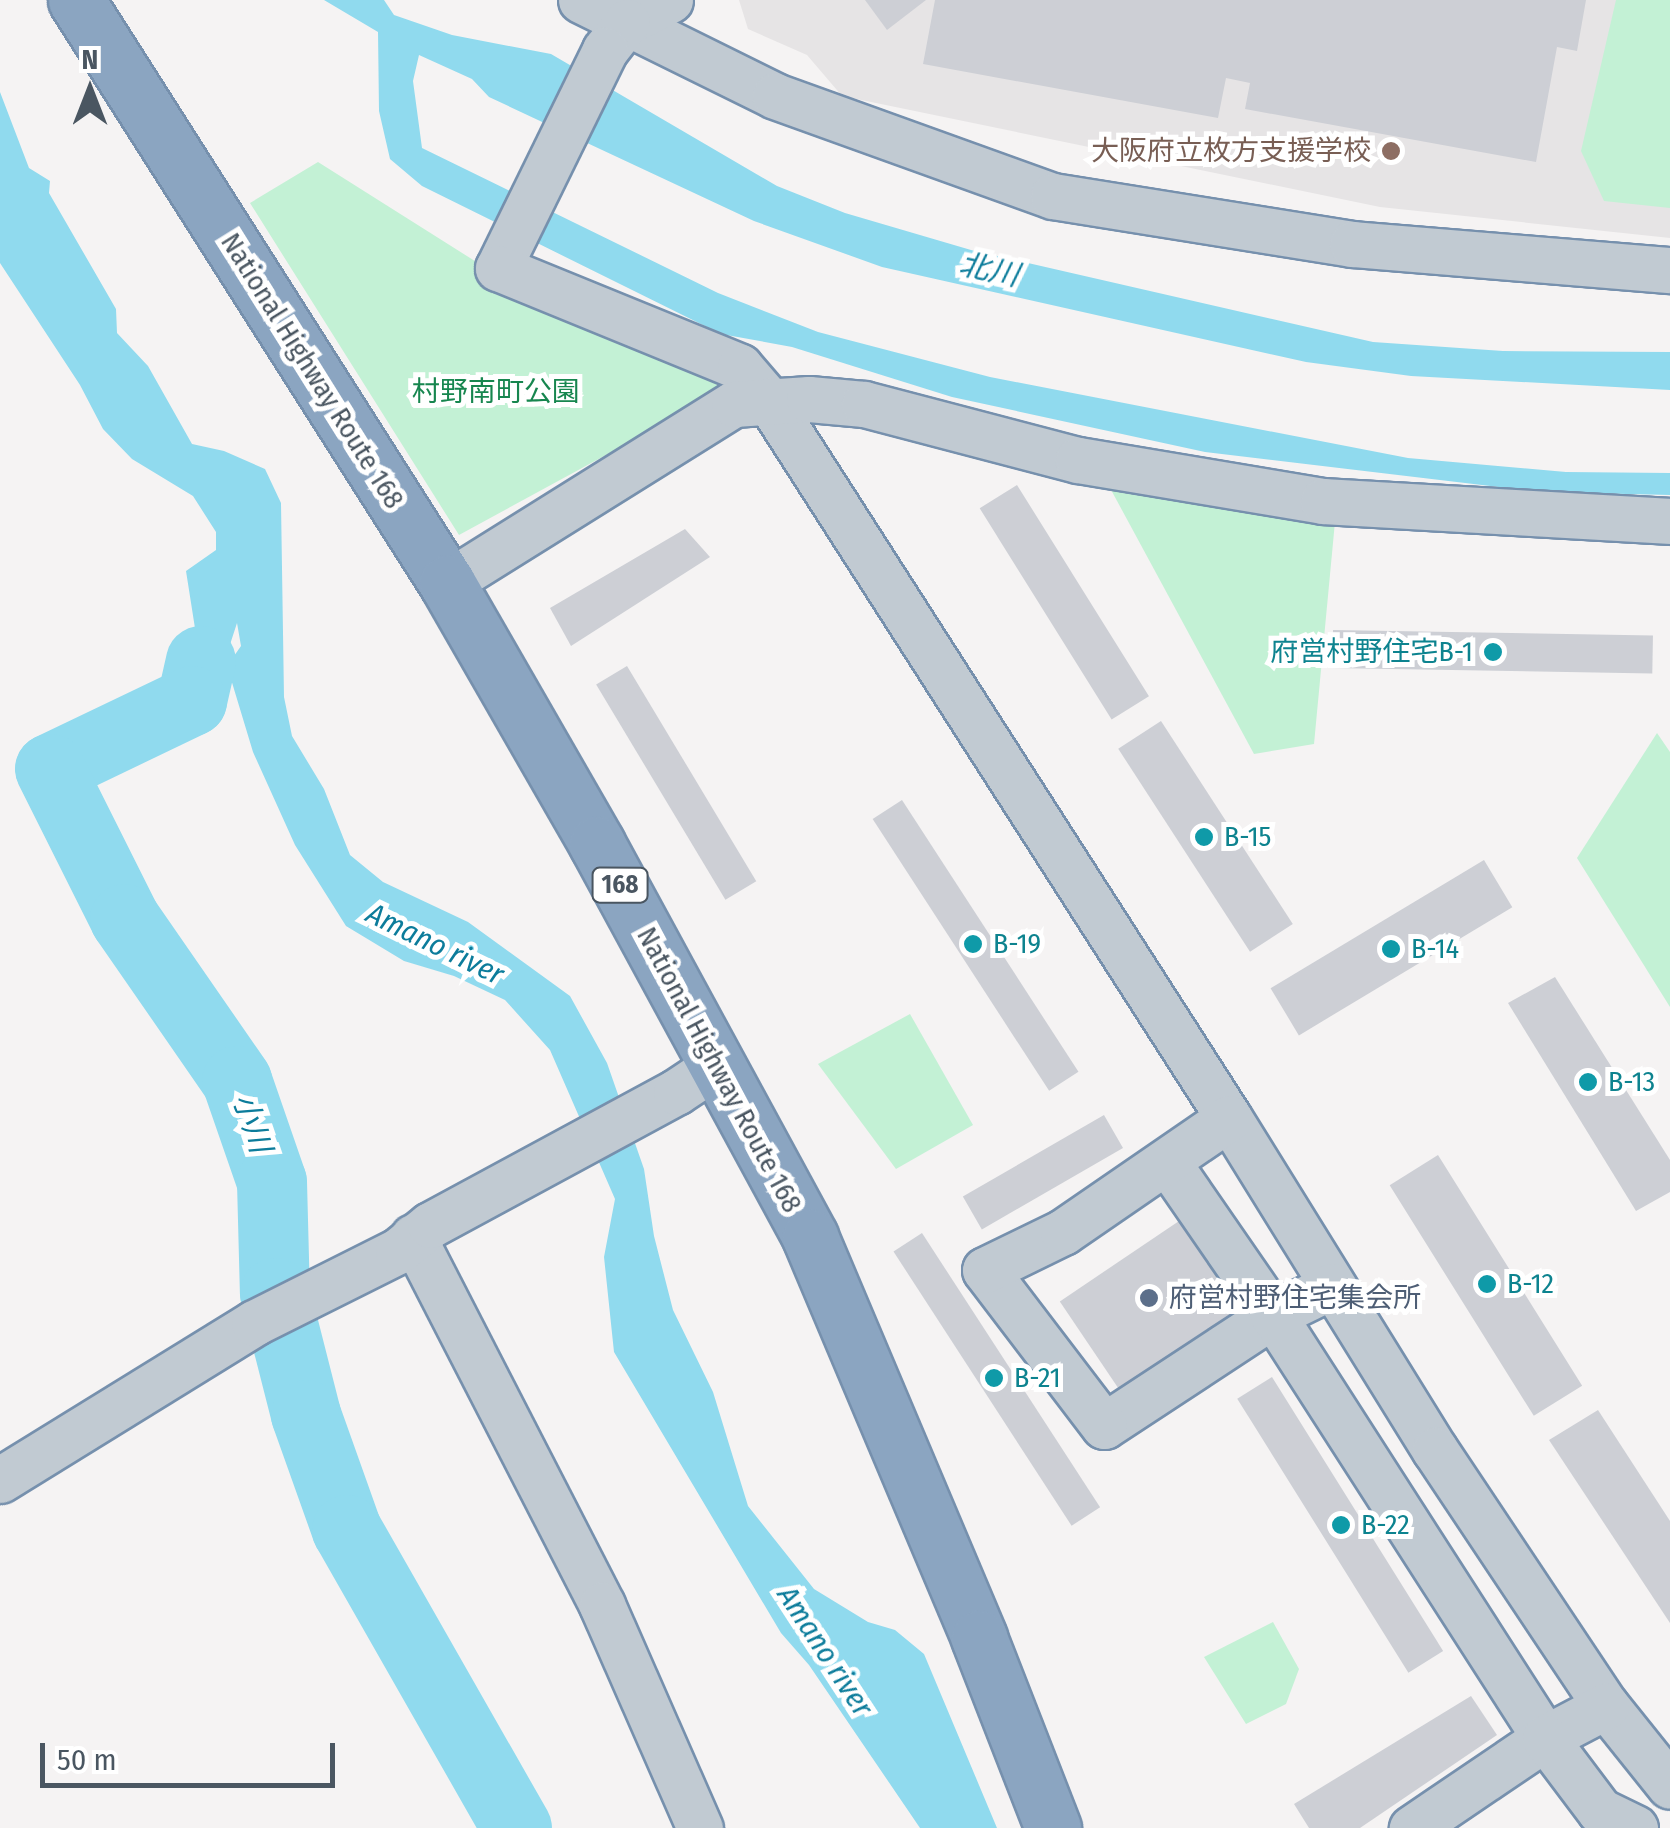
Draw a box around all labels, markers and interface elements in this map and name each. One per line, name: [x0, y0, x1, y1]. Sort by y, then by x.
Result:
north arrow: [40, 40, 140, 140]
text: N: [82, 43, 98, 76]
place label: 大阪府立枚方支援学校: [1091, 134, 1371, 168]
marker: 大阪府立枚方支援学校: [1380, 140, 1402, 162]
street label: National Highway Route 168: [213, 227, 411, 515]
water label: 北川: [956, 246, 1022, 294]
park label: 村野南町公園: [412, 375, 580, 409]
place label: 府営村野住宅B-1: [1270, 635, 1473, 669]
marker: 府営村野住宅B-1: [1482, 641, 1504, 663]
place label: B-15: [1224, 820, 1271, 854]
marker: B-15: [1193, 826, 1215, 848]
road number: 168: [590, 865, 650, 905]
water label: Amano river: [361, 895, 509, 993]
street label: National Highway Route 168: [629, 922, 809, 1218]
place label: B-19: [993, 927, 1041, 961]
place label: B-14: [1411, 932, 1459, 966]
marker: B-19: [962, 933, 984, 955]
marker: B-14: [1380, 938, 1402, 960]
place label: B-13: [1608, 1065, 1655, 1099]
marker: B-13: [1577, 1071, 1599, 1093]
water label: 小川: [225, 1089, 279, 1157]
place label: B-12: [1507, 1267, 1554, 1301]
marker: B-12: [1476, 1273, 1498, 1295]
place label: 府営村野住宅集会所: [1169, 1281, 1421, 1315]
marker: 府営村野住宅集会所: [1138, 1287, 1160, 1309]
place label: B-21: [1014, 1361, 1061, 1395]
marker: B-21: [983, 1367, 1005, 1389]
place label: B-22: [1361, 1508, 1410, 1542]
marker: B-22: [1330, 1514, 1352, 1536]
water label: Amano river: [770, 1579, 880, 1723]
scale bar: [45, 1723, 340, 1785]
text: 50 m: [57, 1742, 117, 1778]

